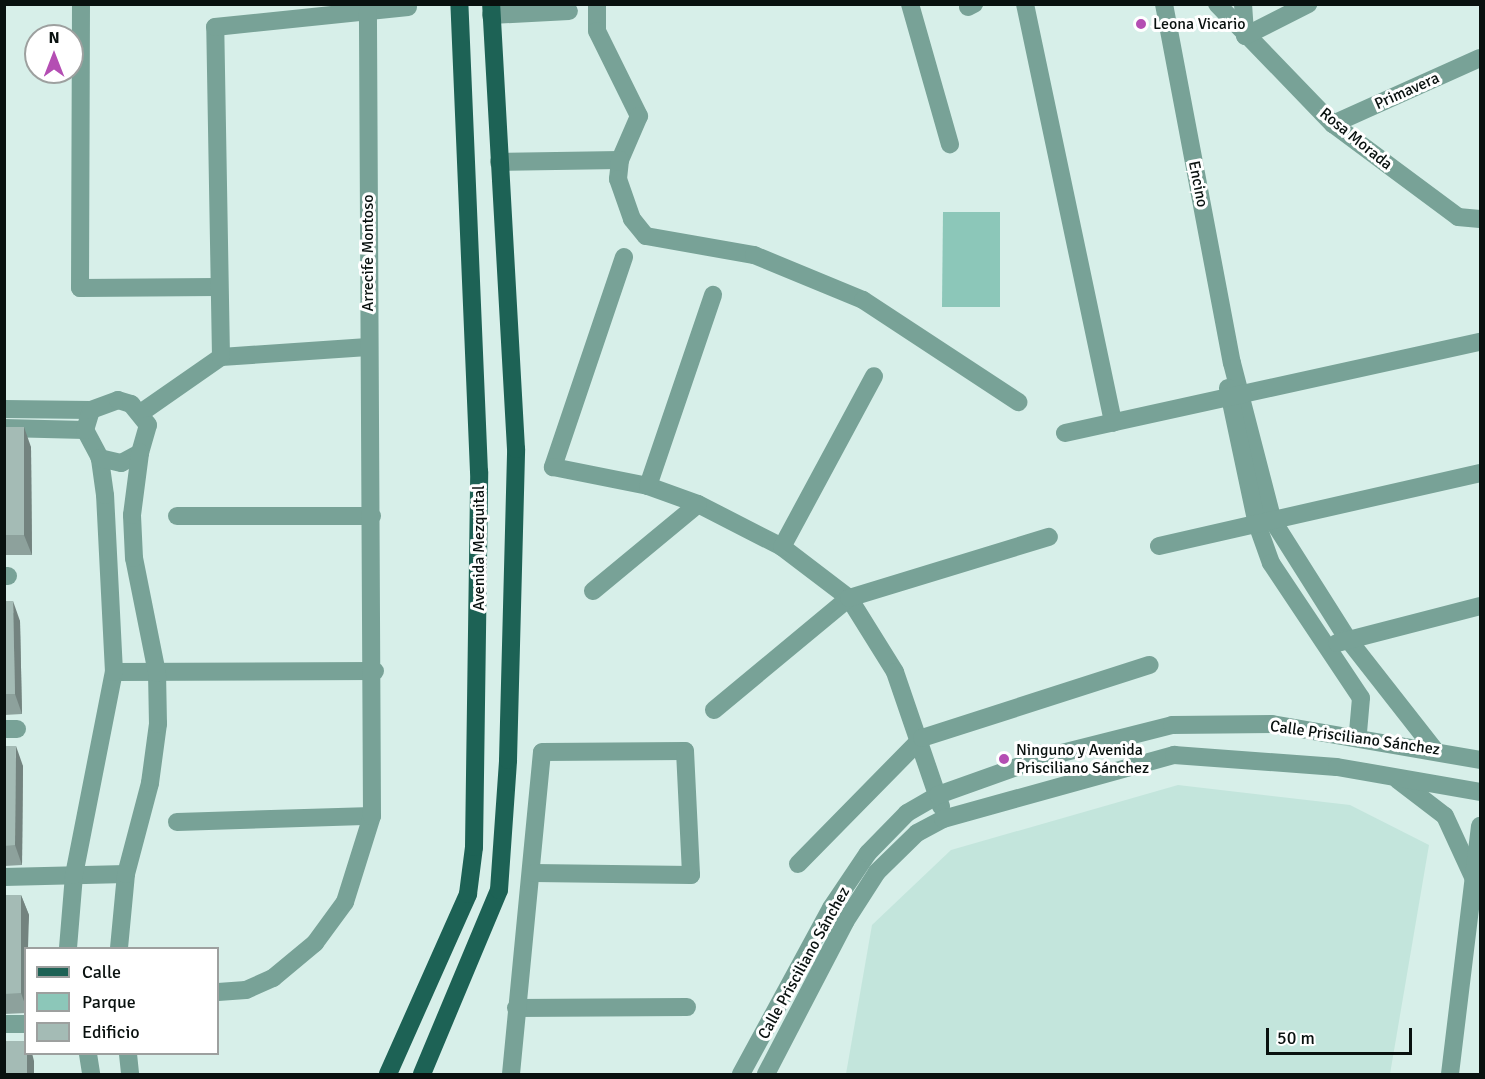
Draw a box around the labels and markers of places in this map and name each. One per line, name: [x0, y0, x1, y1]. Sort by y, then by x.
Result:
place label: Leona Vicario: [1153, 14, 1246, 34]
marker: Leona Vicario: [1134, 17, 1148, 31]
place label: Ninguno y Avenida Prisciliano Sánchez: [1016, 740, 1149, 778]
marker: Ninguno y Avenida Prisciliano Sánchez: [997, 752, 1011, 766]

